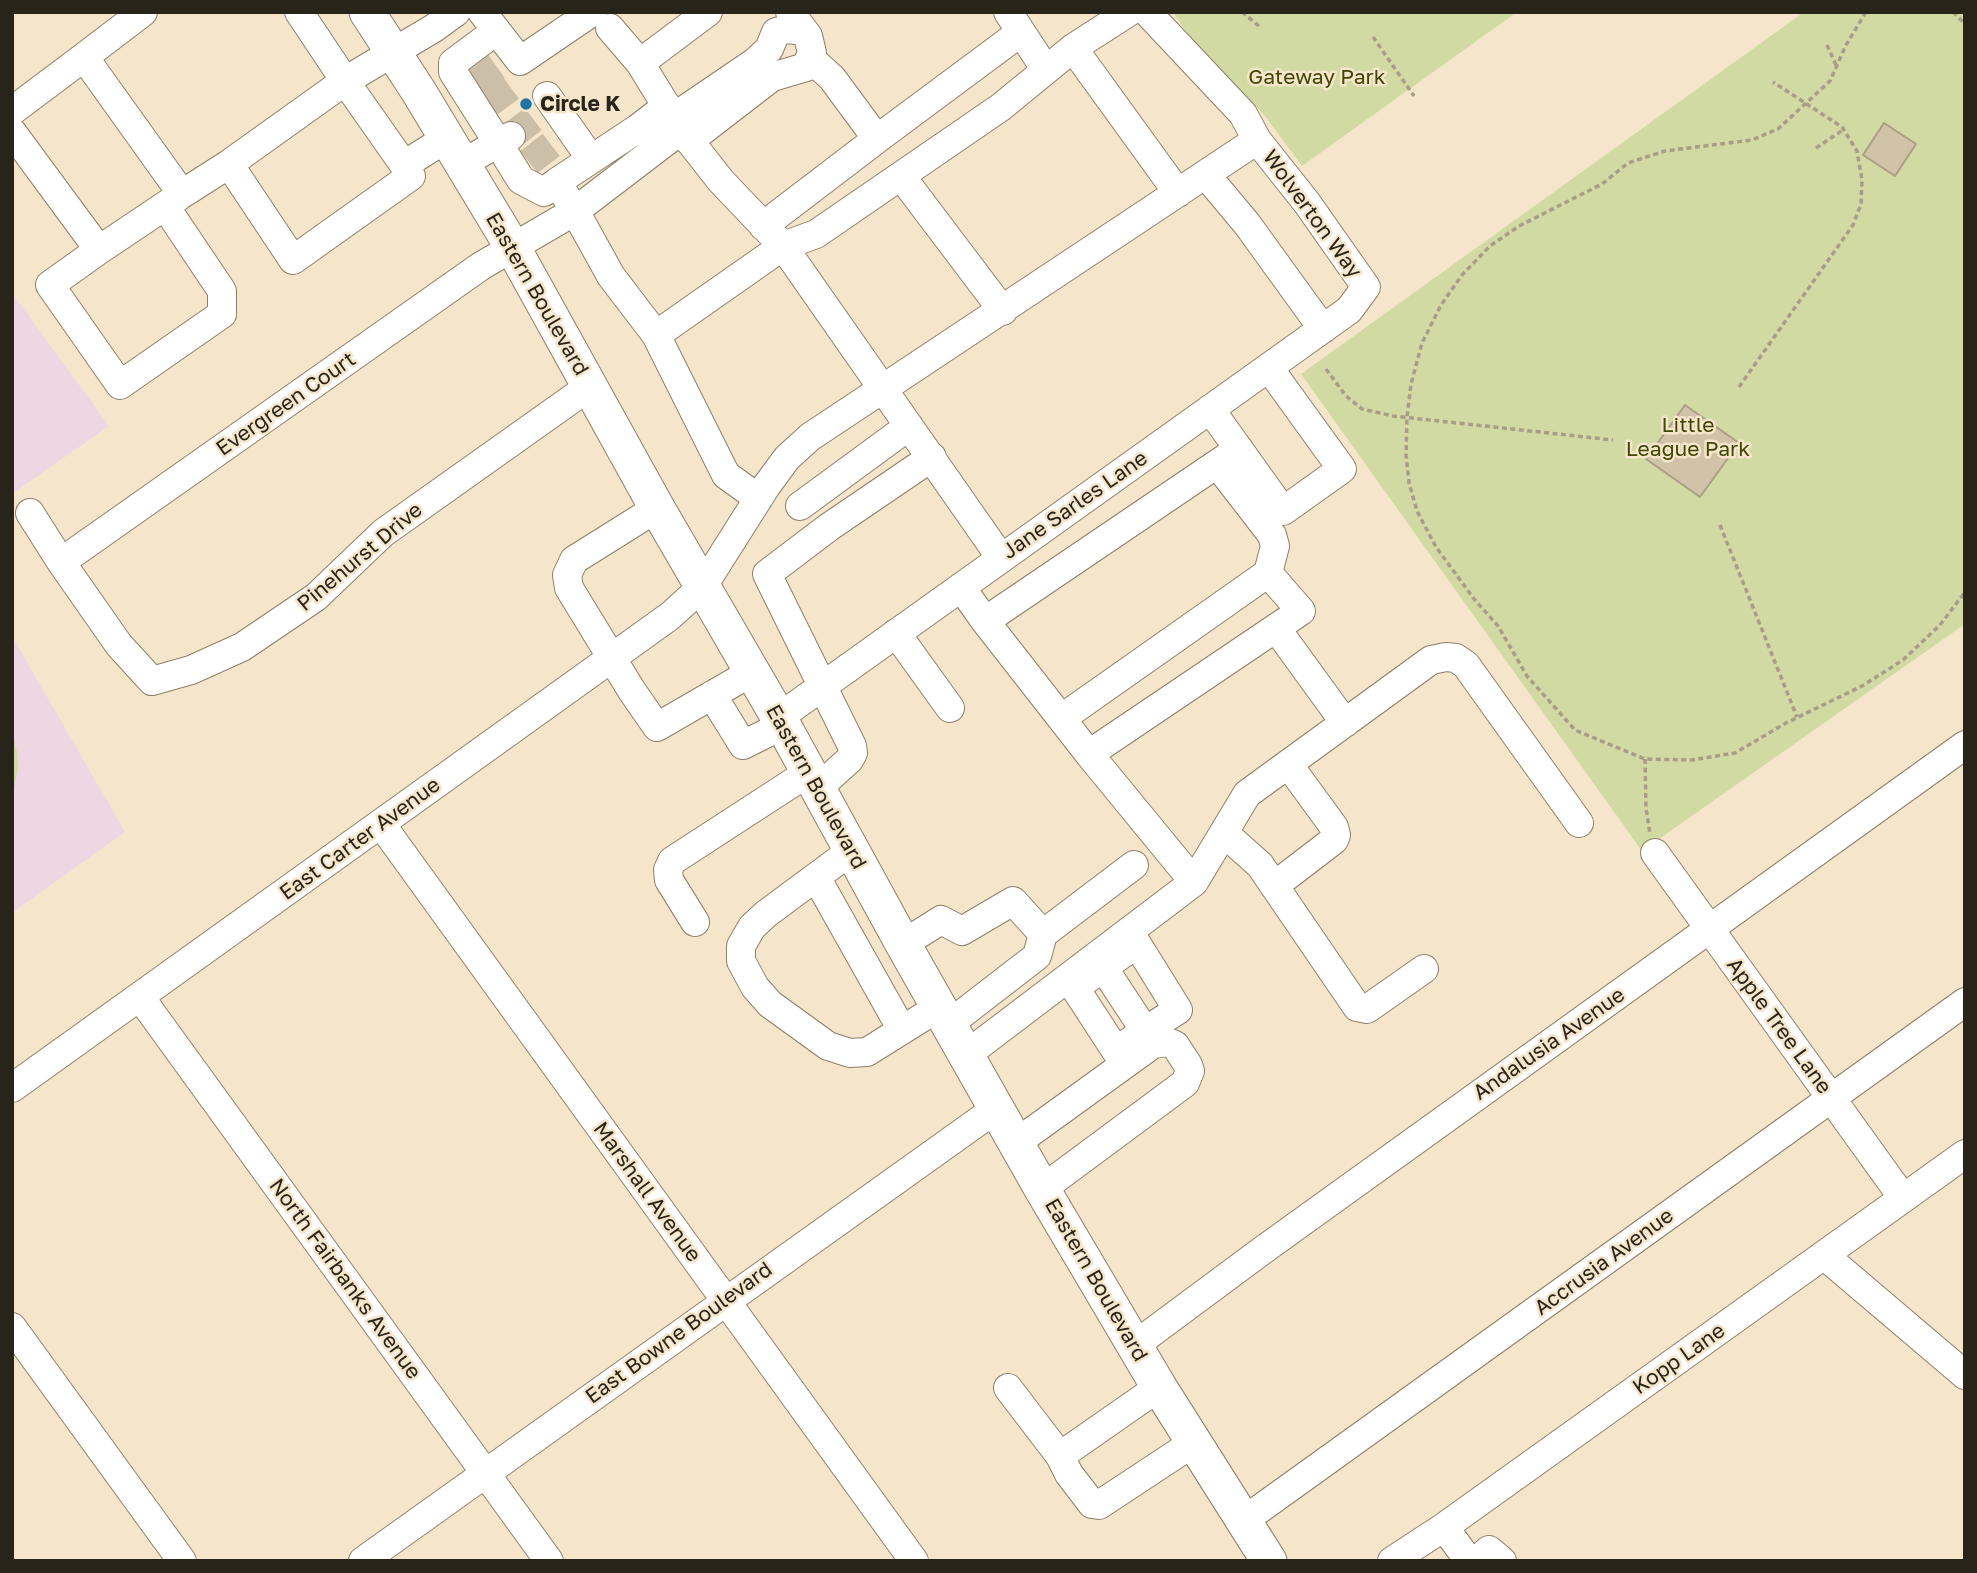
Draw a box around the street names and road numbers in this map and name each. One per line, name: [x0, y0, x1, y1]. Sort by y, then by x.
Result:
street label: Wolverton Way: [1257, 145, 1367, 283]
street label: Eastern Boulevard: [480, 208, 594, 380]
street label: Evergreen Court: [212, 347, 360, 461]
street label: Jane Sarles Lane: [998, 445, 1152, 565]
street label: Pinehurst Drive: [292, 497, 428, 617]
street label: Eastern Boulevard: [760, 700, 872, 874]
street label: East Carter Avenue: [275, 772, 445, 906]
street label: Apple Tree Lane: [1721, 953, 1837, 1099]
street label: Andalusia Avenue: [1468, 982, 1630, 1106]
street label: Marshall Avenue: [588, 1117, 706, 1267]
street label: North Fairbanks Avenue: [264, 1174, 426, 1384]
street label: Eastern Boulevard: [1039, 1194, 1153, 1366]
street label: Accrusia Avenue: [1530, 1203, 1678, 1321]
street label: East Bowne Boulevard: [581, 1257, 777, 1409]
street label: Kopp Lane: [1628, 1318, 1730, 1400]

